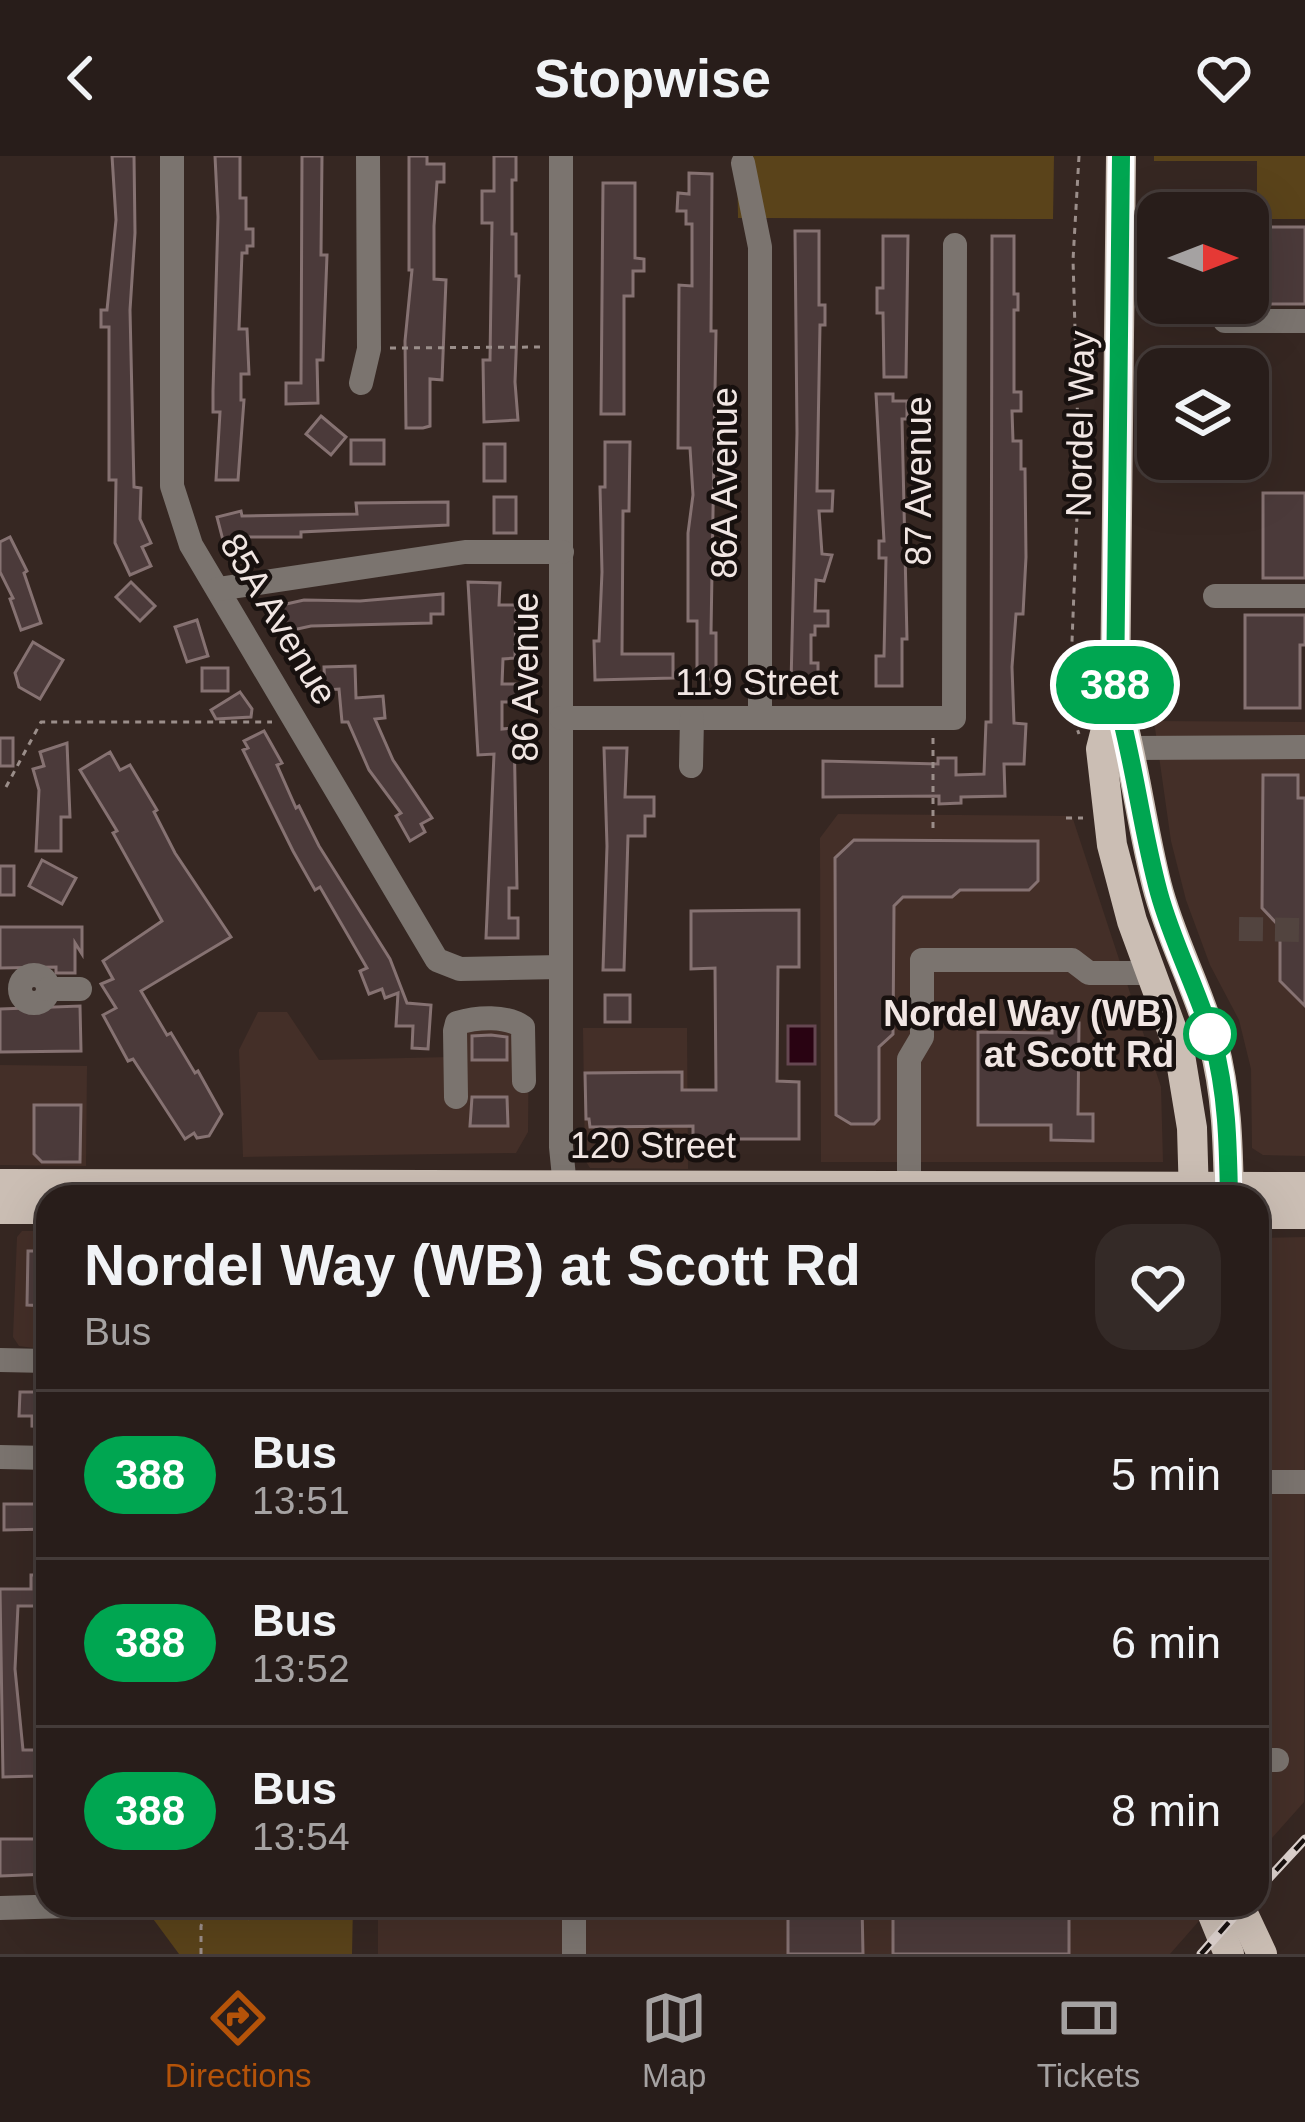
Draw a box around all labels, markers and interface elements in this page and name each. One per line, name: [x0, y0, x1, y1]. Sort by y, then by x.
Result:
icon: back: [48, 45, 114, 111]
icon: heart: [1191, 45, 1257, 111]
text: Stopwise: [534, 48, 771, 108]
north arrow: [1137, 192, 1269, 324]
map controls: [1137, 192, 1269, 480]
street label: Nordel Way: [1058, 330, 1102, 518]
button: layers: [1137, 348, 1269, 480]
street label: 86A Avenue: [704, 387, 745, 579]
street label: 87 Avenue: [898, 396, 939, 566]
street label: 85A Avenue: [212, 526, 346, 712]
street label: 86 Avenue: [505, 592, 546, 762]
line badge: 388: [1046, 646, 1184, 724]
text: 388: [1080, 661, 1150, 708]
street label: 119 Street: [675, 662, 839, 703]
place label: Nordel Way (WB) at Scott Rd: [883, 993, 1174, 1075]
marker: Nordel Way (WB) at Scott Rd: [1185, 1009, 1235, 1059]
street label: 120 Street: [570, 1125, 736, 1166]
button: heart: [1095, 1224, 1221, 1350]
text: Nordel Way (WB) at Scott Rd: [84, 1233, 861, 1297]
text: Bus: [84, 1310, 151, 1353]
text: Bus: [252, 1427, 337, 1478]
text: 5 min: [1111, 1449, 1221, 1500]
text: 388: [115, 1451, 185, 1498]
text: 13:51: [252, 1479, 350, 1522]
text: Bus: [252, 1595, 337, 1646]
text: 6 min: [1111, 1617, 1221, 1668]
text: 388: [115, 1619, 185, 1666]
text: 13:52: [252, 1647, 350, 1690]
text: Bus: [252, 1763, 337, 1814]
text: 8 min: [1111, 1785, 1221, 1836]
text: 388: [115, 1787, 185, 1834]
text: 13:54: [252, 1815, 350, 1858]
tab: Directions: [165, 1985, 312, 2095]
tab: Map: [641, 1985, 707, 2095]
tab: Tickets: [1037, 1985, 1140, 2095]

